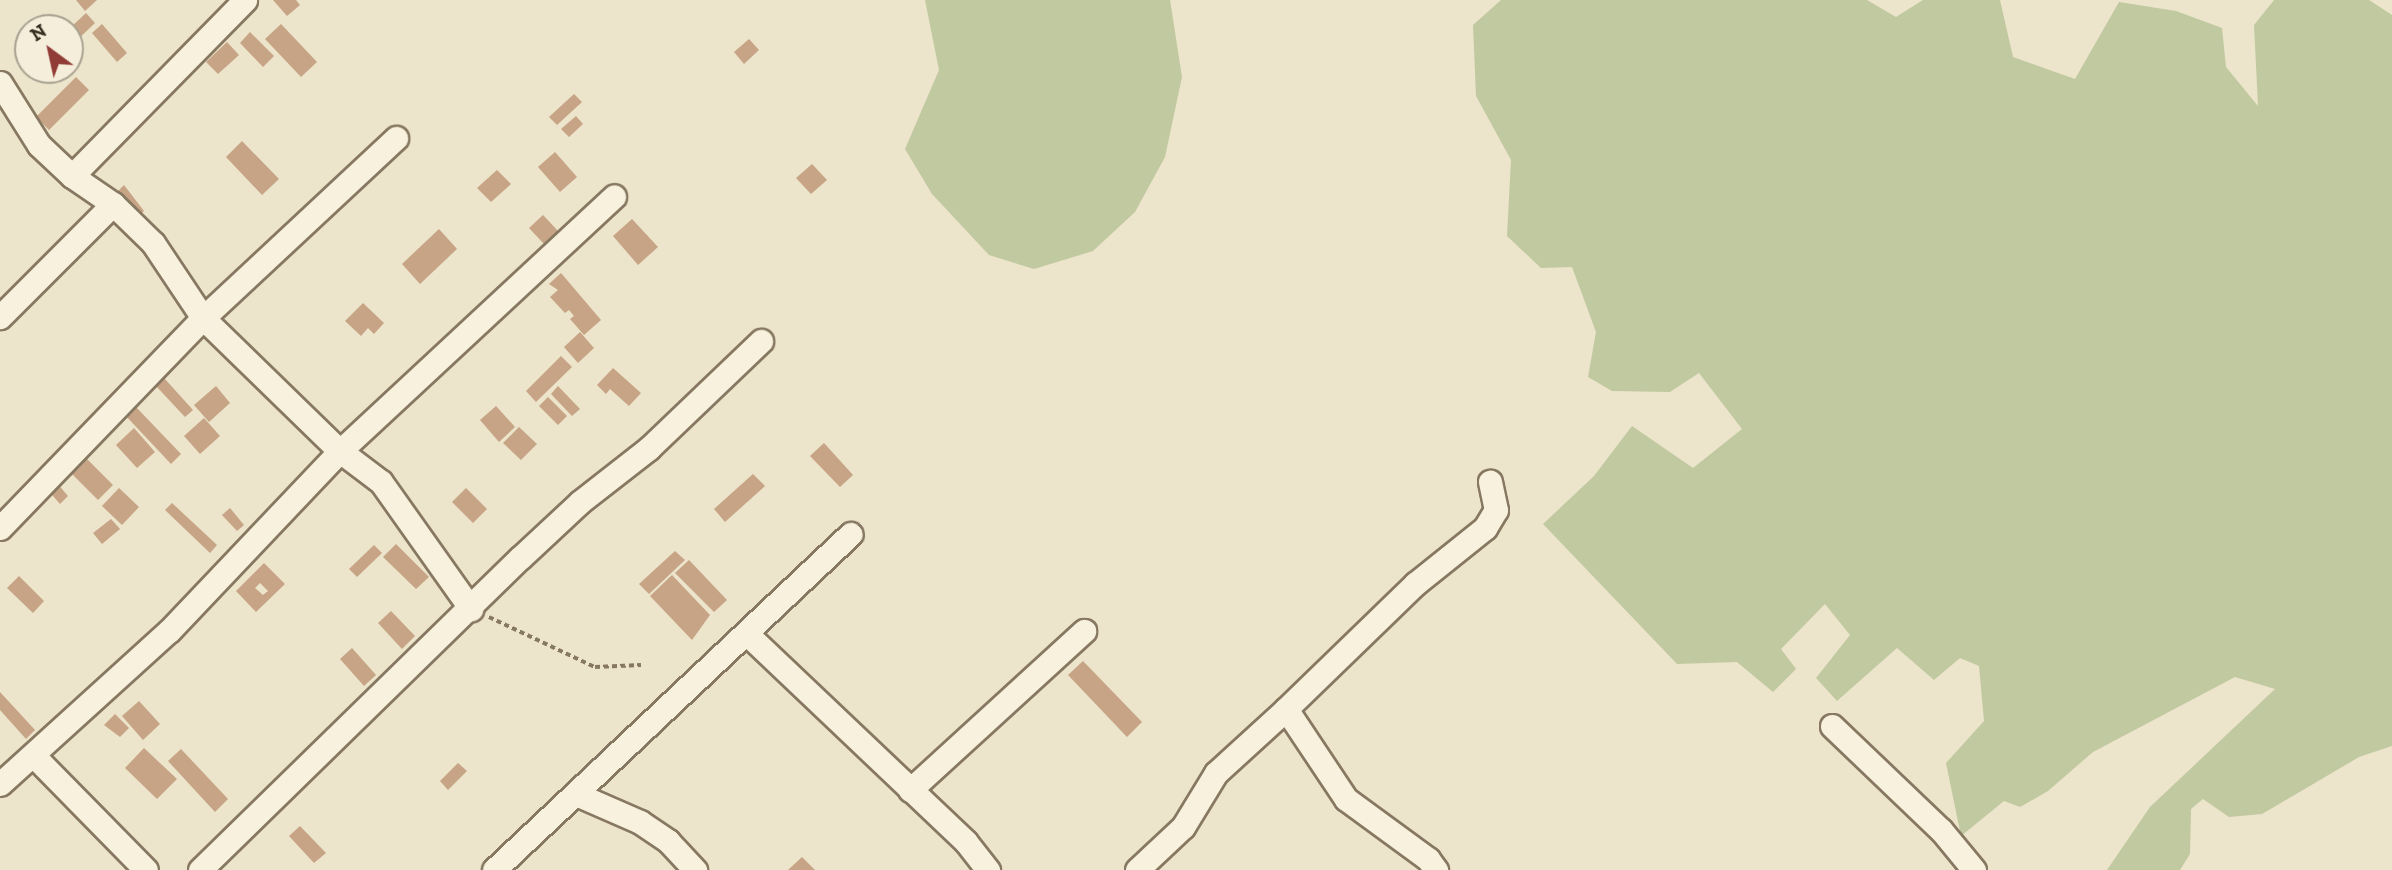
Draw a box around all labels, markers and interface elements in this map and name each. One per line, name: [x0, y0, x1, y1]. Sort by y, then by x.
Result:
north arrow: [14, 14, 84, 84]
text: N: [26, 19, 51, 46]

